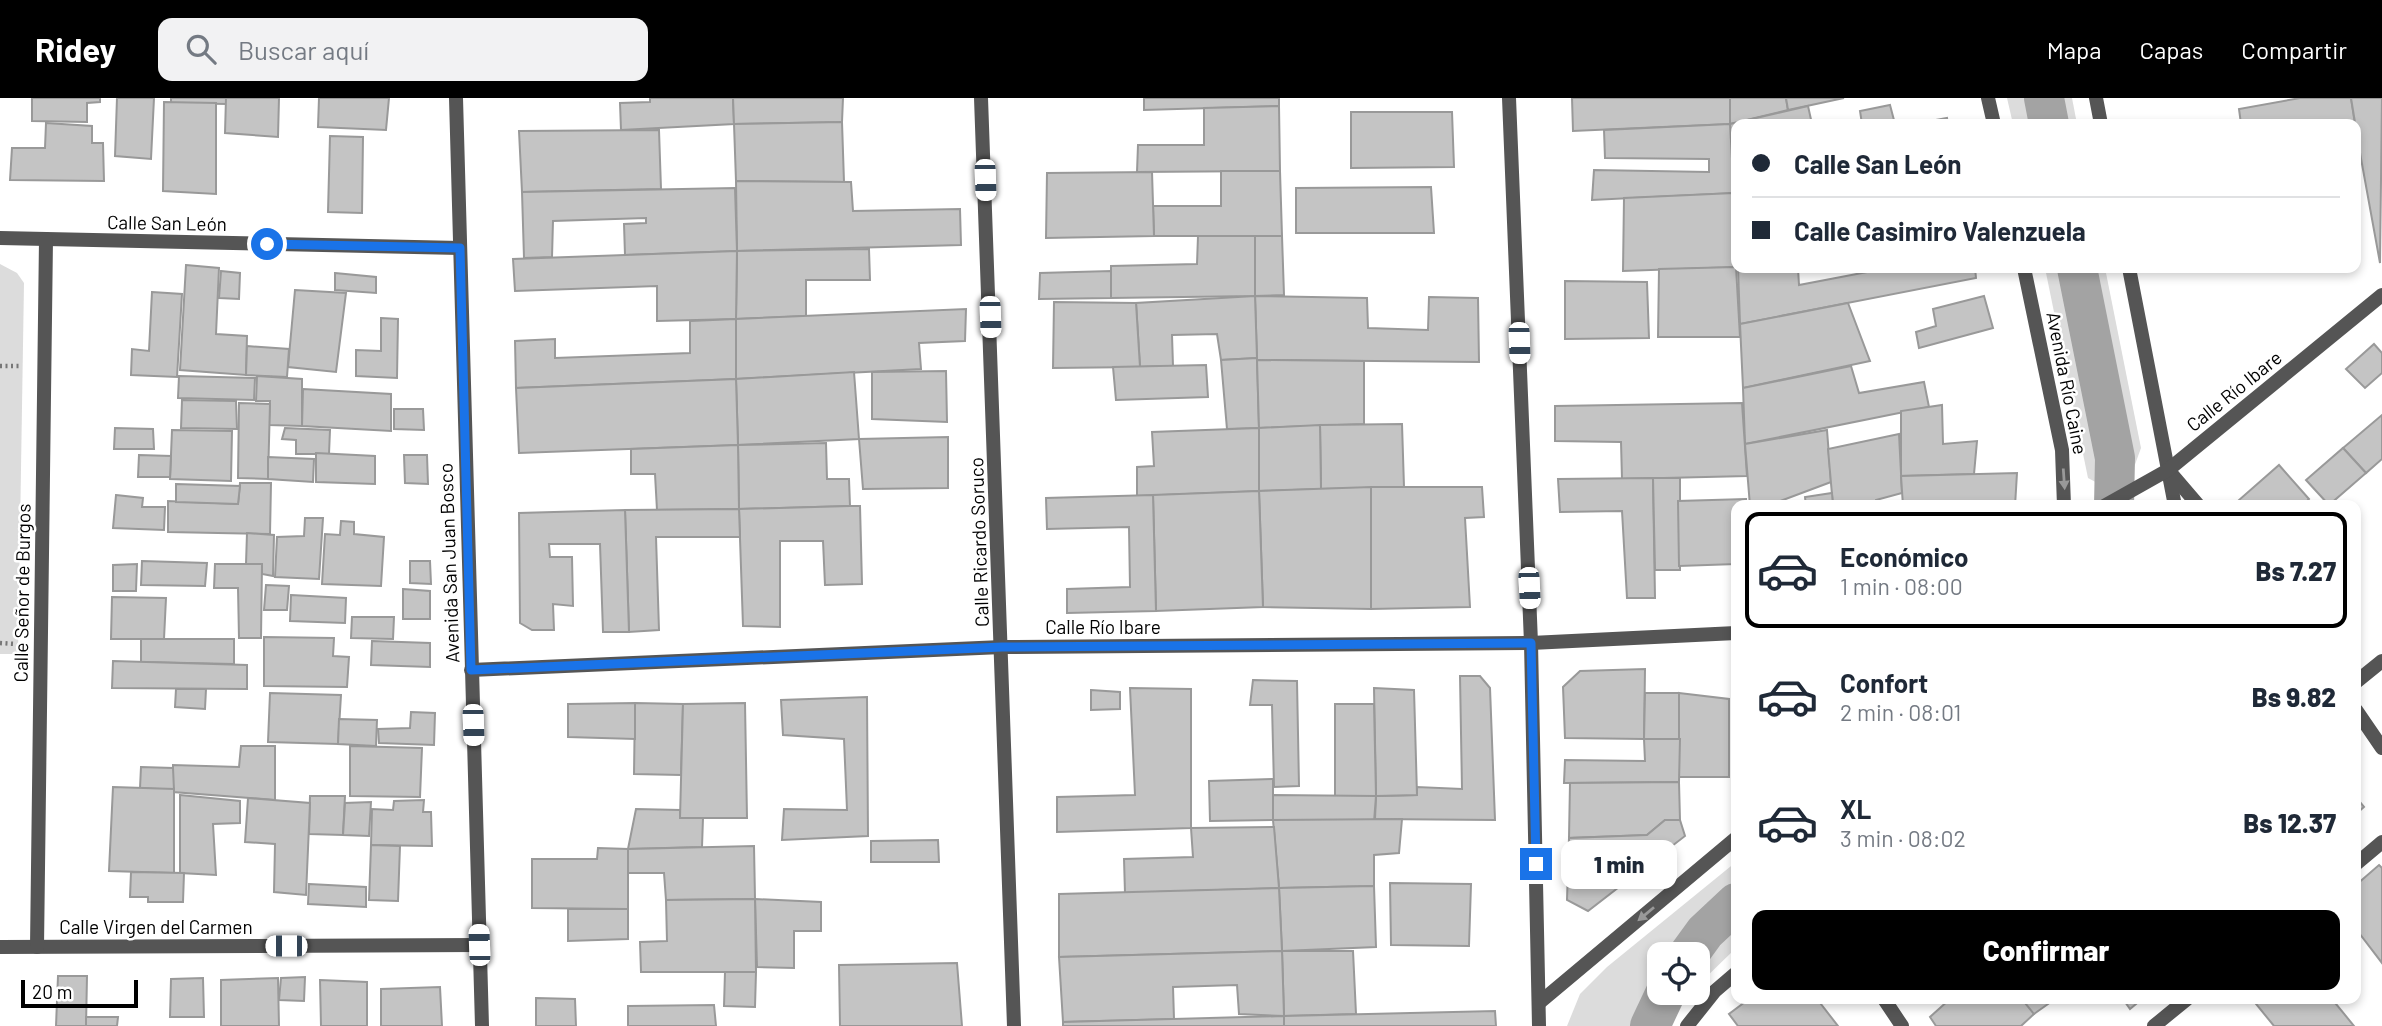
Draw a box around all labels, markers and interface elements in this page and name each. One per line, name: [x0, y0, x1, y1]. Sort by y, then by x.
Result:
search box: [158, 18, 648, 81]
text: Ridey: [35, 29, 116, 69]
icon: search: [182, 30, 220, 68]
text: Buscar aquí: [238, 34, 369, 65]
text: Mapa: [2047, 35, 2102, 64]
text: Capas: [2140, 35, 2203, 64]
text: Compartir: [2241, 35, 2347, 64]
text: Calle San León: [1794, 148, 1962, 179]
car: [974, 159, 997, 201]
street label: Calle San León: [107, 210, 227, 235]
text: Calle Casimiro Valenzuela: [1794, 215, 2086, 246]
route start: [251, 228, 283, 260]
car: [979, 296, 1002, 338]
street label: Avenida Río Caine: [2042, 310, 2093, 456]
car: [1508, 322, 1531, 364]
street label: Calle Río Ibare: [2182, 345, 2286, 436]
street label: Calle Ricardo Soruco: [964, 457, 993, 627]
street label: Avenida San Juan Bosco: [434, 463, 463, 663]
one-way arrow: [2059, 468, 2070, 490]
street label: Calle Señor de Burgos: [8, 503, 35, 683]
icon: car: [1756, 539, 1819, 602]
text: Económico: [1840, 541, 1969, 572]
text: Bs 7.27: [2256, 555, 2336, 586]
car: [1518, 566, 1541, 610]
text: 1 min · 08:00: [1840, 572, 1963, 600]
street label: Calle Río Ibare: [1045, 615, 1161, 638]
icon: car: [1756, 665, 1819, 728]
text: Confort: [1840, 667, 1928, 698]
text: Bs 9.82: [2252, 681, 2336, 712]
text: 2 min · 08:01: [1840, 698, 1961, 726]
car: [462, 704, 485, 746]
icon: car: [1756, 791, 1819, 854]
text: XL: [1840, 793, 1871, 824]
text: Bs 12.37: [2243, 807, 2336, 838]
text: 3 min · 08:02: [1840, 824, 1966, 852]
callout: 1 min: [1560, 840, 1676, 888]
route end: [1520, 848, 1552, 880]
text: 1 min: [1594, 850, 1644, 878]
one-way arrow: [1637, 906, 1655, 921]
button: Confirmar: [1752, 910, 2340, 990]
street label: Calle Virgen del Carmen: [59, 915, 253, 938]
car: [468, 924, 491, 966]
car: [266, 936, 308, 957]
map controls: [1647, 942, 1710, 1005]
button: locate: [1647, 942, 1710, 1005]
scale bar: [21, 977, 138, 1009]
text: 20 m: [32, 980, 72, 1003]

